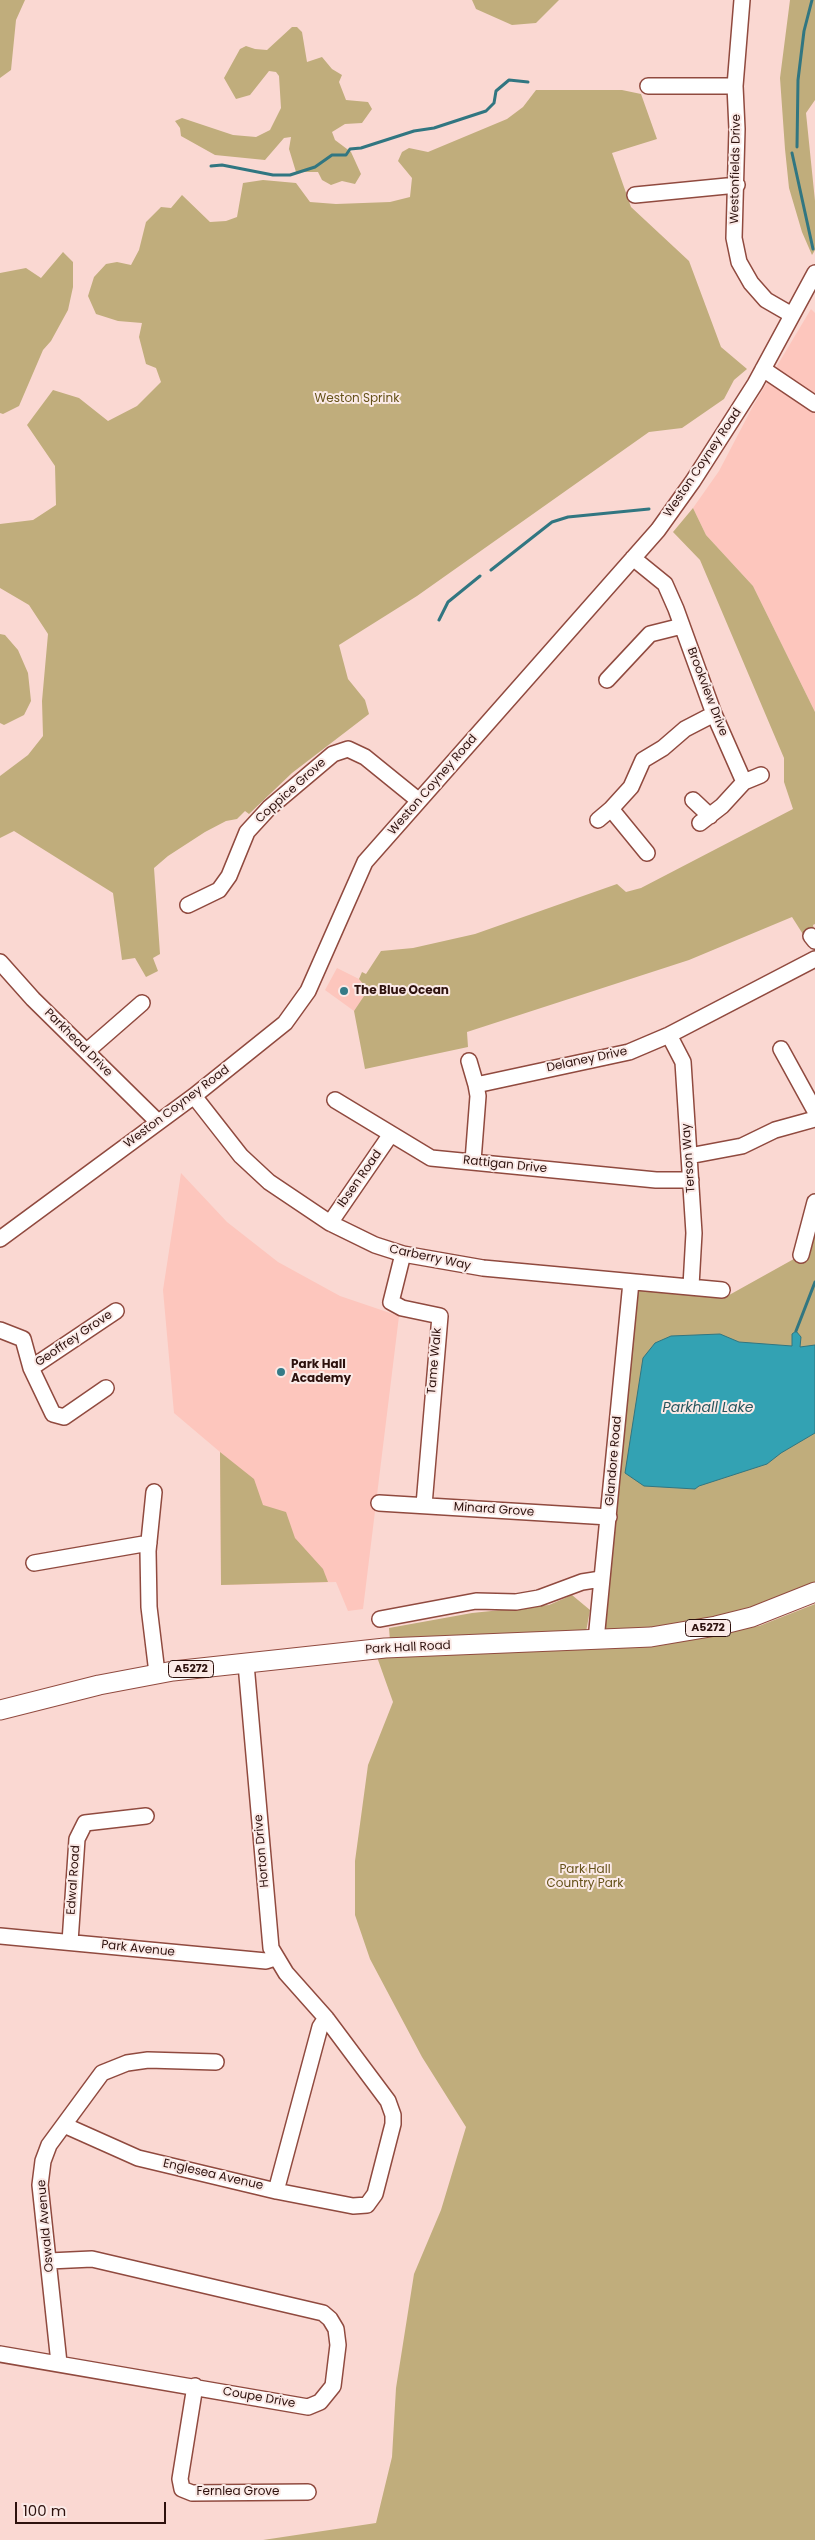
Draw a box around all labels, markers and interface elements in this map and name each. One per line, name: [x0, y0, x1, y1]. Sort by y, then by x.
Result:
street label: Westonfields Drive: [728, 114, 744, 224]
park label: Weston Sprink: [315, 392, 399, 406]
street label: Weston Coyney Road: [661, 406, 745, 520]
street label: Brookview Drive: [684, 646, 730, 738]
street label: Weston Coyney Road: [385, 732, 481, 838]
street label: Coppice Grove: [253, 756, 329, 826]
place label: The Blue Ocean: [354, 984, 449, 998]
marker: The Blue Ocean: [338, 985, 350, 997]
street label: Parkhead Drive: [41, 1006, 115, 1080]
street label: Delaney Drive: [545, 1044, 629, 1076]
street label: Weston Coyney Road: [121, 1063, 233, 1151]
street label: Terson Way: [679, 1123, 699, 1193]
street label: Ibsen Road: [335, 1147, 385, 1211]
street label: Rattigan Drive: [462, 1153, 548, 1177]
street label: Carberry Way: [388, 1242, 472, 1274]
street label: Geoffrey Grove: [33, 1308, 115, 1370]
street label: Tame Walk: [425, 1327, 445, 1395]
place label: Park Hall Academy: [291, 1358, 351, 1386]
marker: Park Hall Academy: [275, 1366, 287, 1378]
water label: Parkhall Lake: [663, 1400, 753, 1416]
street label: Glandore Road: [603, 1415, 625, 1507]
street label: Minard Grove: [453, 1500, 535, 1520]
road number: A5272: [686, 1620, 730, 1636]
street label: Park Hall Road: [365, 1639, 451, 1657]
road number: A5272: [168, 1660, 214, 1678]
street label: Horton Drive: [252, 1814, 272, 1888]
street label: Edwal Road: [64, 1845, 84, 1915]
park label: Park Hall Country Park: [547, 1863, 623, 1891]
street label: Park Avenue: [100, 1938, 176, 1960]
street label: Englesea Avenue: [161, 2156, 265, 2194]
street label: Oswald Avenue: [35, 2179, 57, 2273]
street label: Coupe Drive: [222, 2385, 296, 2411]
street label: Fernlea Grove: [196, 2485, 280, 2499]
scale bar: [18, 2492, 169, 2524]
text: 100 m: [23, 2500, 66, 2521]

